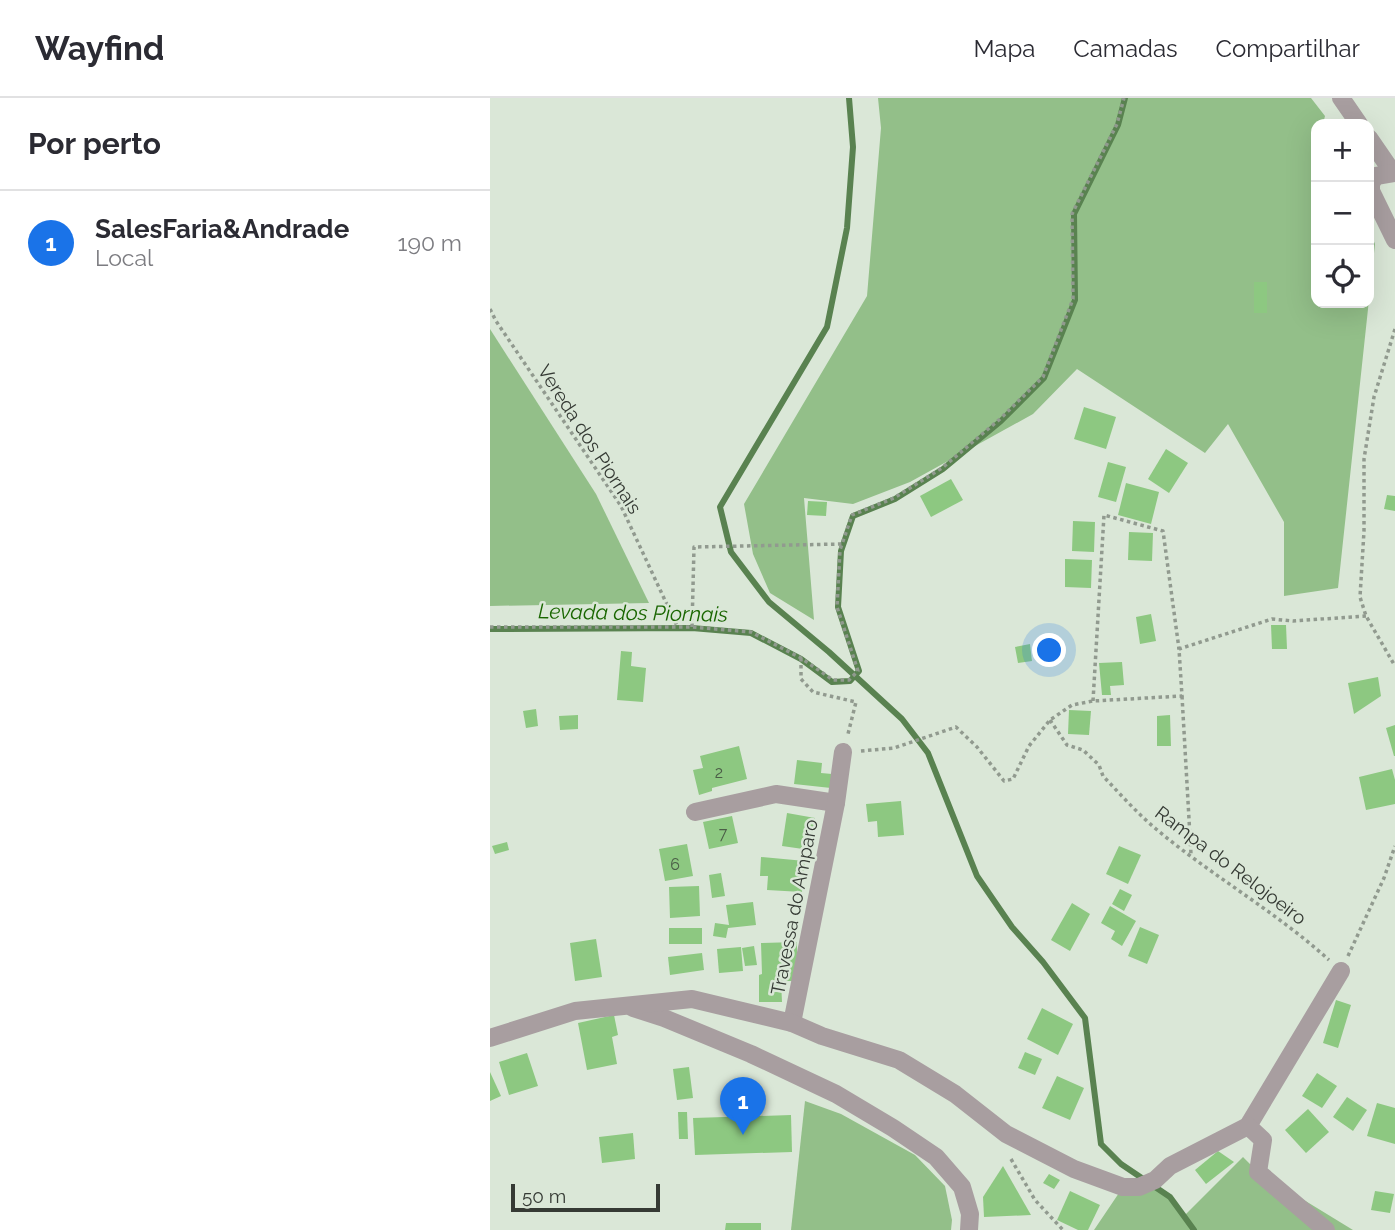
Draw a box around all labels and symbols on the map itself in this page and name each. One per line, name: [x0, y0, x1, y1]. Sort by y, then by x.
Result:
street label: Vereda dos Piornais: [534, 360, 646, 518]
water label: Levada dos Piornais: [538, 598, 728, 627]
your location: [1032, 633, 1066, 667]
house number: 2: [715, 763, 723, 782]
street label: Rampa do Relojoeiro: [1151, 801, 1311, 929]
street label: Travessa do Amparo: [766, 817, 822, 997]
house number: 7: [719, 824, 728, 843]
house number: 6: [670, 855, 680, 874]
pin: 1: [720, 1077, 766, 1135]
scale bar: [511, 1181, 660, 1213]

